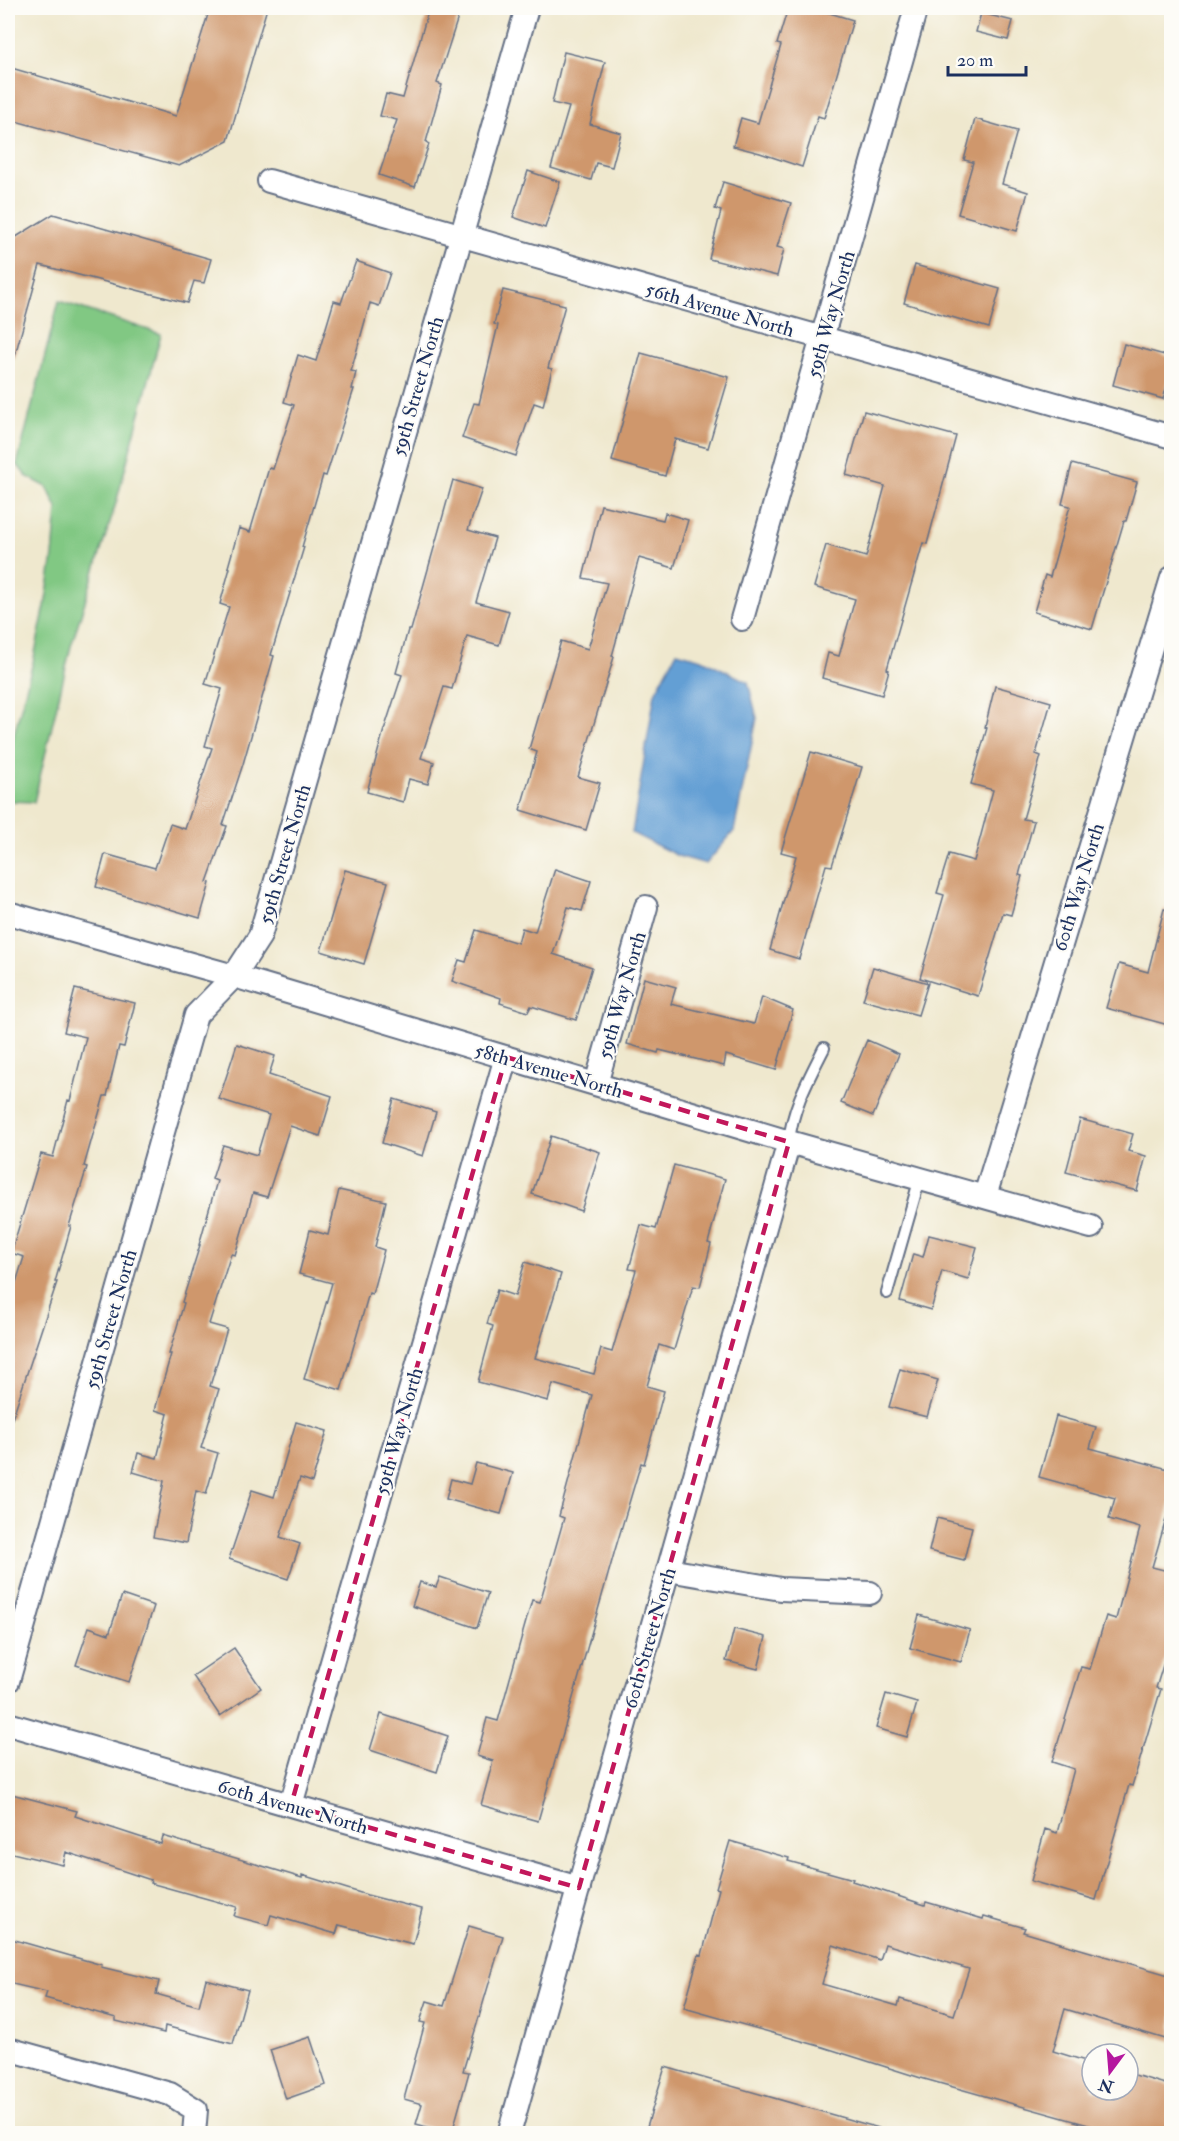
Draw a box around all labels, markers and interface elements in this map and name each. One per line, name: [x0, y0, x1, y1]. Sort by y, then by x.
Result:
scale bar: [948, 39, 1026, 77]
text: 20 m: [957, 49, 993, 72]
street label: 59th Way North: [800, 247, 861, 381]
street label: 56th Avenue North: [643, 276, 798, 343]
street label: 59th Street North: [386, 313, 449, 459]
street label: 59th Street North: [253, 781, 316, 927]
street label: 60th Way North: [1047, 820, 1110, 954]
street label: 59th Way North: [591, 928, 652, 1062]
street label: 58th Avenue North: [472, 1037, 626, 1104]
street label: 59th Street North: [79, 1246, 142, 1392]
street label: 59th Way North: [368, 1364, 429, 1498]
street label: 60th Street North: [617, 1564, 682, 1711]
street label: 60th Avenue North: [215, 1773, 371, 1840]
north arrow: [1080, 2042, 1140, 2102]
text: N: [1096, 2074, 1117, 2097]

